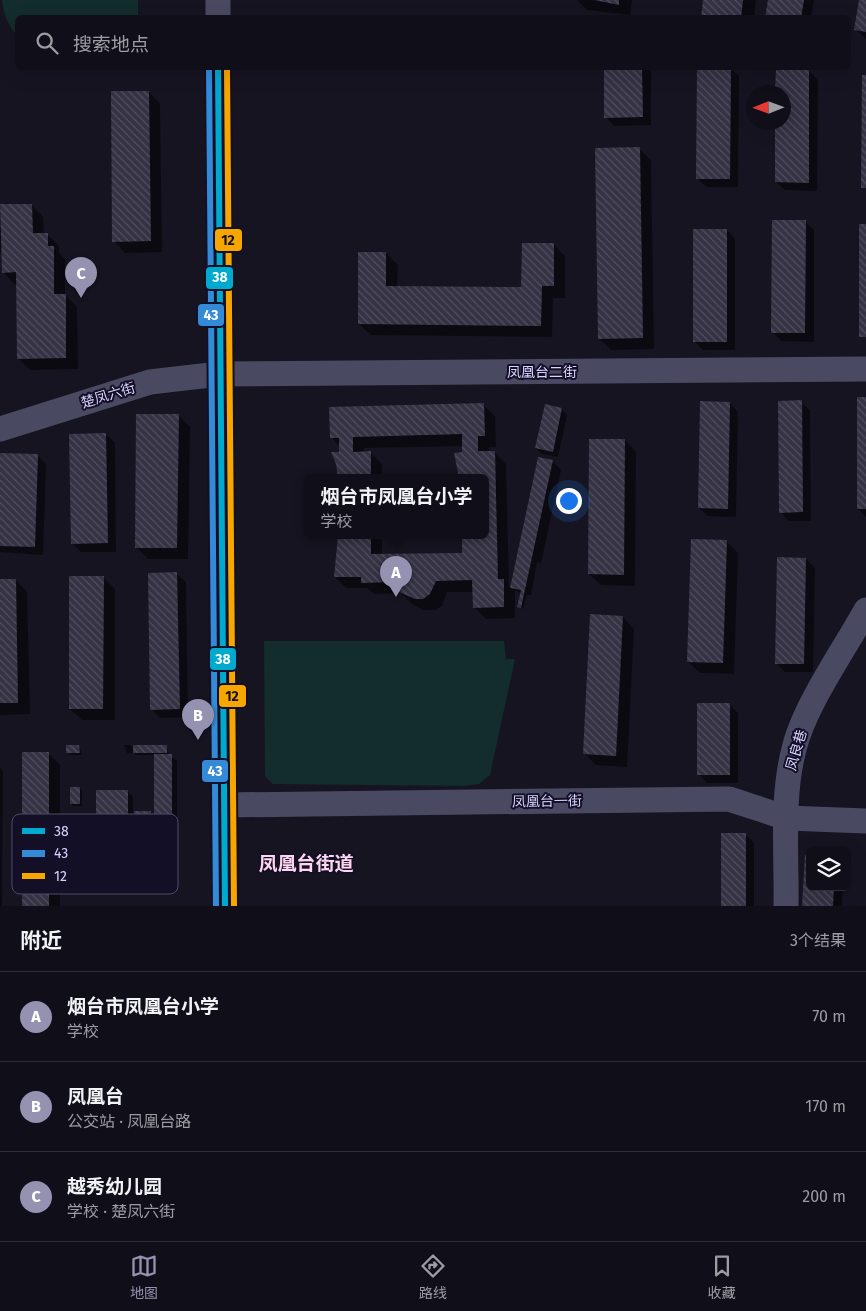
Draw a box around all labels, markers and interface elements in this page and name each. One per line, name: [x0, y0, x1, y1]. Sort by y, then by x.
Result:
search box: [15, 15, 851, 70]
icon: search: [33, 29, 61, 57]
text: 搜索地点: [73, 33, 149, 56]
north arrow: [746, 85, 791, 130]
line badge: 12: [214, 228, 243, 252]
text: 12: [221, 232, 235, 249]
pin: C: [65, 257, 97, 298]
line badge: 38: [205, 266, 234, 290]
text: 38: [211, 269, 228, 286]
line badge: 43: [197, 303, 225, 327]
text: 43: [204, 307, 218, 324]
street label: 凤凰台二街: [507, 364, 577, 381]
street label: 楚凤六街: [79, 379, 137, 412]
popup: [304, 474, 489, 539]
text: 烟台市凤凰台小学: [320, 485, 473, 508]
your location: [556, 488, 582, 514]
text: 学校: [320, 512, 353, 531]
pin: A: [380, 556, 412, 597]
line badge: 38: [209, 647, 237, 671]
text: 38: [214, 651, 231, 668]
line badge: 12: [218, 684, 247, 708]
text: 12: [225, 688, 239, 705]
pin: B: [182, 699, 214, 740]
street label: 凤良巷: [783, 728, 810, 773]
line badge: 43: [201, 759, 229, 783]
text: 43: [208, 763, 222, 780]
street label: 凤凰台一街: [512, 792, 582, 811]
legend: [12, 814, 178, 894]
text: 38: [54, 823, 69, 840]
text: 43: [54, 845, 68, 862]
map controls: [806, 846, 851, 891]
button: layers: [806, 846, 851, 891]
district label: 凤凰台街道: [258, 852, 354, 875]
text: 12: [54, 868, 67, 885]
text: 附近: [20, 928, 62, 954]
text: 3个结果: [790, 931, 846, 950]
text: 烟台市凤凰台小学: [67, 995, 219, 1018]
text: A: [31, 1007, 41, 1026]
text: 70 m: [812, 1007, 846, 1026]
text: 学校: [67, 1022, 99, 1041]
text: 凤凰台: [67, 1085, 124, 1108]
text: B: [31, 1097, 41, 1116]
text: 170 m: [805, 1097, 846, 1116]
text: 公交站 · 凤凰台路: [67, 1112, 191, 1131]
text: 越秀幼儿园: [67, 1175, 162, 1198]
text: C: [31, 1187, 41, 1206]
text: 200 m: [802, 1187, 846, 1206]
text: 学校 · 楚凤六街: [67, 1202, 175, 1221]
tab: 地图: [130, 1252, 158, 1302]
tab: 路线: [419, 1252, 447, 1302]
tab: 收藏: [708, 1252, 736, 1302]

